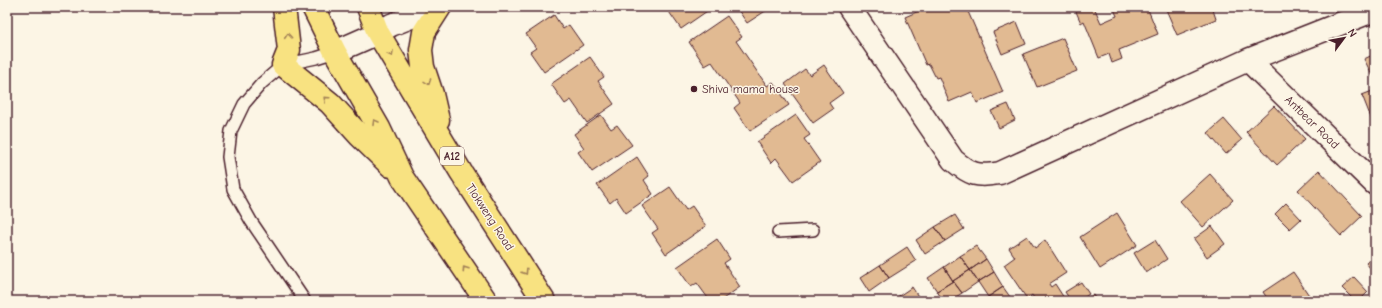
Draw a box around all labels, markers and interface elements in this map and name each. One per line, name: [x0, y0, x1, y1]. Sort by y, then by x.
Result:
north arrow: [1324, 18, 1364, 58]
text: N: [1345, 26, 1359, 39]
one-way arrow: [283, 33, 292, 39]
one-way arrow: [387, 50, 394, 57]
one-way arrow: [423, 78, 432, 85]
place label: Shiva mama house: [702, 82, 799, 96]
marker: Shiva mama house: [689, 84, 699, 94]
street label: Antbear Road: [1282, 93, 1342, 151]
one-way arrow: [323, 97, 331, 104]
one-way arrow: [373, 119, 380, 126]
road number: A12: [440, 147, 464, 165]
street label: Tlokweng Road: [463, 181, 517, 253]
one-way arrow: [463, 266, 470, 273]
one-way arrow: [520, 268, 528, 275]

